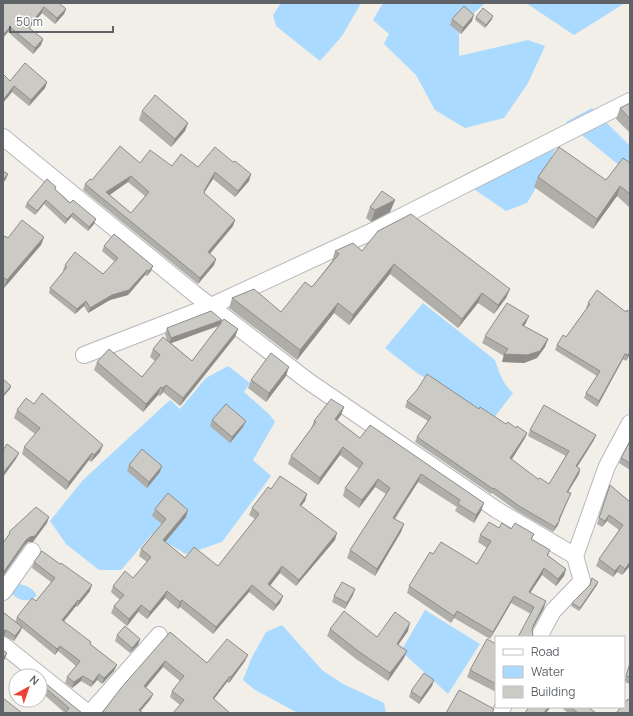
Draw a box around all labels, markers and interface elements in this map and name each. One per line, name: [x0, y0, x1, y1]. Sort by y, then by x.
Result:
scale bar: [10, 8, 113, 34]
text: 50 m: [16, 13, 43, 30]
legend: [495, 636, 625, 708]
text: Road: [531, 643, 559, 660]
text: Water: [531, 663, 565, 680]
north arrow: [8, 668, 48, 708]
text: N: [27, 672, 43, 688]
text: Building: [531, 683, 575, 700]

